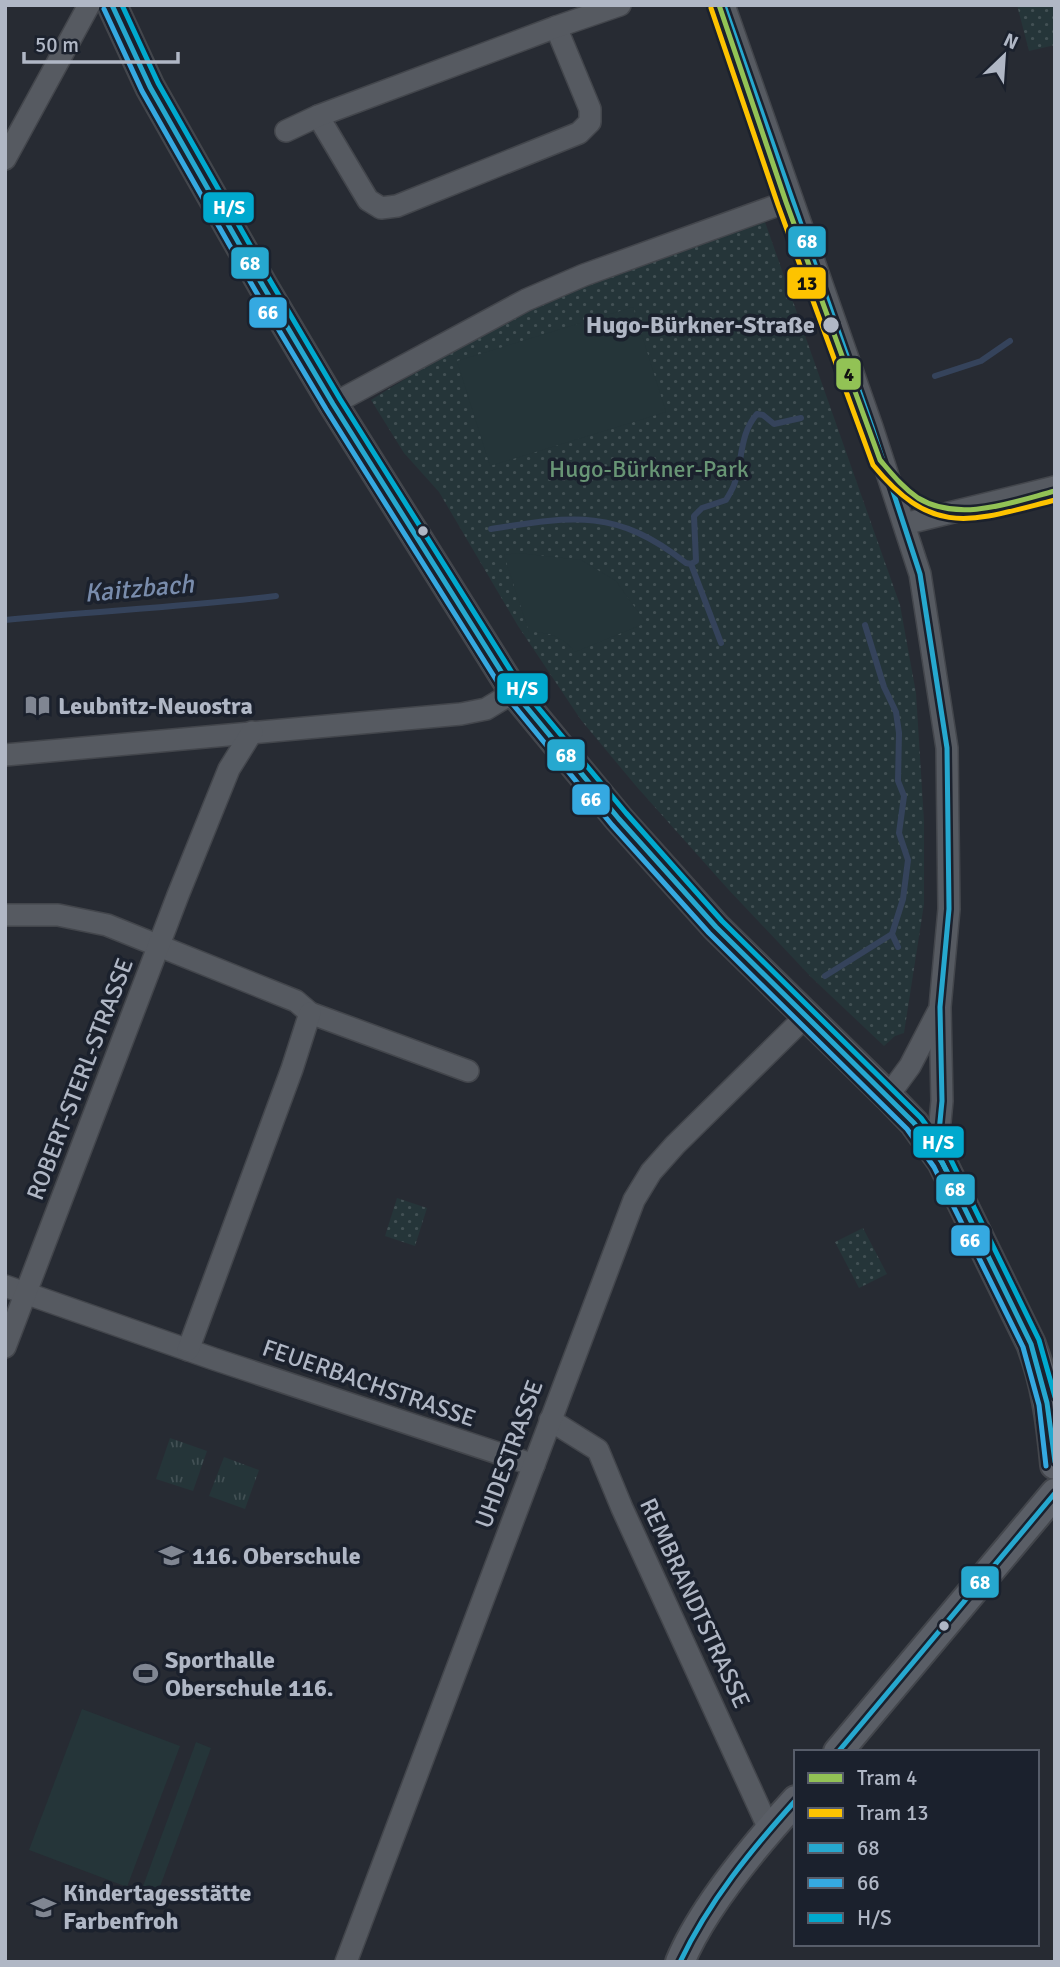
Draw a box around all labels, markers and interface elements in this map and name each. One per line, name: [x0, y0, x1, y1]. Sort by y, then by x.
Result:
scale bar: [24, 21, 178, 65]
north arrow: [969, 21, 1039, 91]
text: N: [1000, 28, 1022, 55]
text: 50 m: [35, 32, 79, 58]
line badge: H/S: [202, 191, 255, 224]
text: H/S: [213, 196, 246, 220]
line badge: 68: [787, 225, 827, 258]
text: 68: [797, 230, 817, 254]
line badge: 68: [230, 246, 270, 280]
text: 68: [240, 252, 260, 276]
line badge: 13: [786, 266, 827, 300]
text: 13: [797, 272, 817, 296]
line badge: 66: [248, 296, 288, 329]
text: 66: [258, 301, 278, 325]
place label: Hugo-Bürkner-Straße: [586, 310, 815, 340]
marker: Hugo-Bürkner-Straße: [821, 315, 841, 335]
line badge: 4: [835, 357, 862, 391]
text: 4: [844, 363, 854, 387]
park label: Hugo-Bürkner-Park: [549, 454, 749, 484]
unlabelled marker: [416, 524, 430, 538]
water label: Kaitzbach: [83, 568, 196, 610]
line badge: H/S: [496, 672, 549, 705]
text: H/S: [506, 677, 539, 701]
place label: Leubnitz-Neuostra: [58, 691, 253, 721]
library icon: Leubnitz-Neuostra: [24, 692, 52, 720]
line badge: 68: [546, 738, 586, 772]
text: 68: [556, 744, 576, 768]
line badge: 66: [571, 783, 611, 816]
text: 66: [581, 788, 601, 812]
street label: ROBERT-STERL-STRASSE: [20, 954, 140, 1204]
line badge: H/S: [912, 1125, 965, 1159]
text: H/S: [922, 1131, 955, 1155]
line badge: 68: [935, 1173, 976, 1206]
text: 68: [945, 1178, 965, 1202]
line badge: 66: [950, 1224, 991, 1257]
text: 66: [960, 1229, 980, 1253]
street label: FEUERBACHSTRASSE: [258, 1332, 480, 1434]
street label: UHDESTRASSE: [468, 1376, 550, 1532]
street label: REMBRANDTSTRASSE: [633, 1493, 757, 1713]
place label: 116. Oberschule: [192, 1541, 361, 1571]
school or university icon: 116. Oberschule: [158, 1542, 186, 1570]
line badge: 68: [960, 1565, 1000, 1599]
text: 68: [970, 1571, 990, 1595]
unlabelled marker: [937, 1619, 951, 1633]
place label: Sporthalle Oberschule 116.: [165, 1645, 334, 1703]
sports icon: Sporthalle Oberschule 116.: [131, 1660, 159, 1688]
legend: [794, 1750, 1039, 1946]
text: Tram 4: [857, 1765, 917, 1791]
text: Tram 13: [857, 1800, 929, 1826]
text: 68: [857, 1835, 880, 1861]
text: 66: [857, 1870, 880, 1896]
place label: Kindertagesstätte Farbenfroh: [63, 1878, 252, 1936]
school or university icon: Kindertagesstätte Farbenfroh: [29, 1893, 57, 1921]
text: H/S: [857, 1905, 892, 1931]

